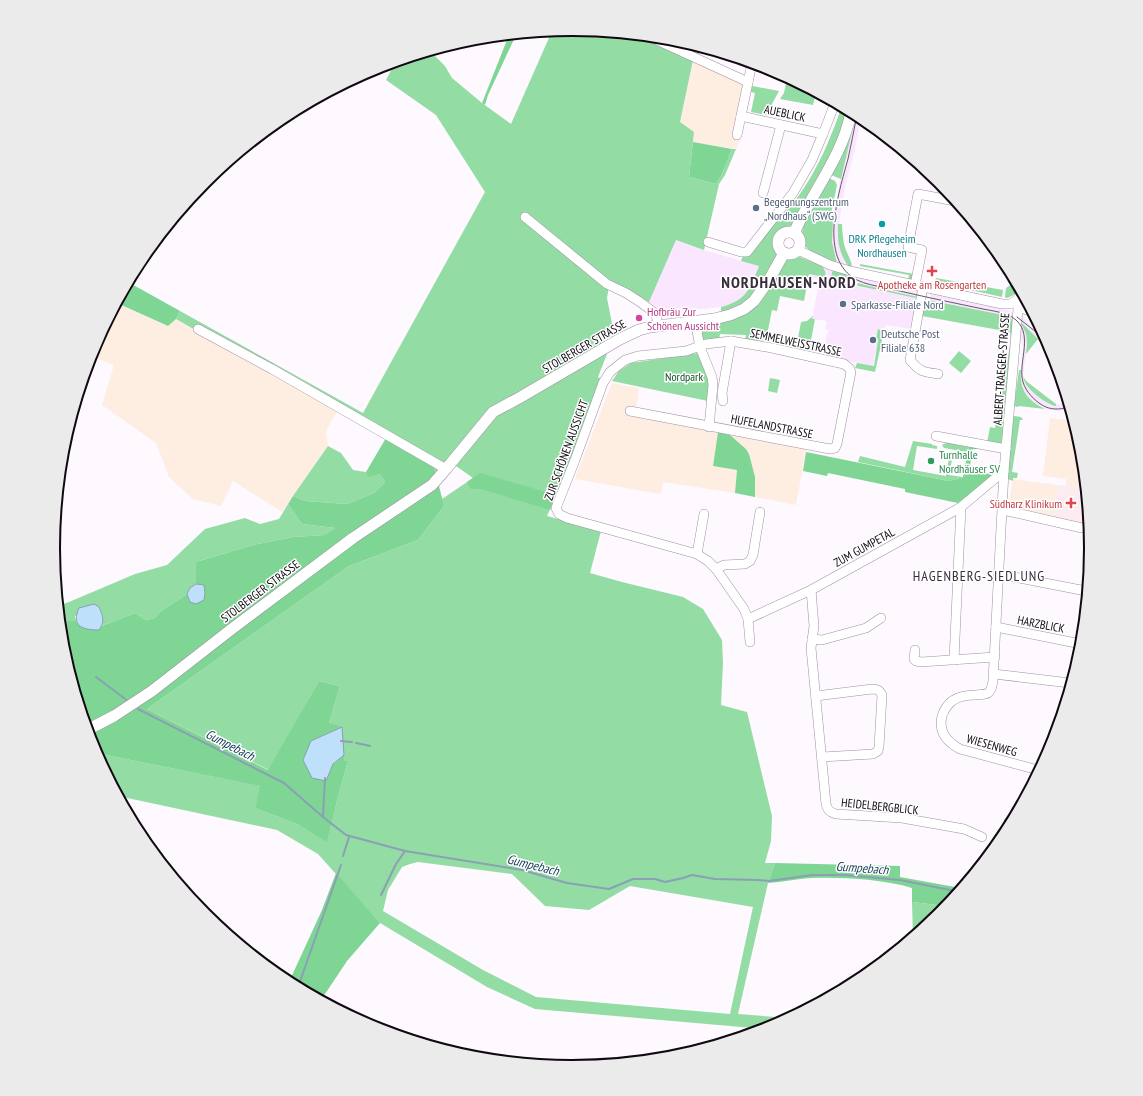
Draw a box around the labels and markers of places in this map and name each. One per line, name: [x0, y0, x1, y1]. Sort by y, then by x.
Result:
place label: Begegnungszentrum „Nordhaus“ (SWG): [764, 194, 849, 223]
marker: Begegnungszentrum „Nordhaus“ (SWG): [751, 203, 761, 213]
marker: DRK Pflegeheim Nordhausen: [877, 219, 887, 229]
place label: DRK Pflegeheim Nordhausen: [849, 231, 916, 260]
marker: Apotheke am Rosengarten: [927, 266, 937, 276]
place label: Apotheke am Rosengarten: [878, 277, 986, 292]
place label: Sparkasse-Filiale Nord: [851, 297, 944, 312]
marker: Sparkasse-Filiale Nord: [838, 299, 848, 309]
place label: Hofbräu Zur Schönen Aussicht: [647, 304, 720, 333]
marker: Hofbräu Zur Schönen Aussicht: [634, 313, 644, 323]
place label: Deutsche Post Filiale 638: [881, 326, 940, 355]
marker: Deutsche Post Filiale 638: [868, 335, 878, 345]
place label: Turnhalle Nordhäuser SV: [939, 447, 1000, 476]
marker: Turnhalle Nordhäuser SV: [926, 456, 936, 466]
place label: Südharz Klinikum: [990, 496, 1062, 511]
marker: Südharz Klinikum: [1065, 497, 1077, 509]

